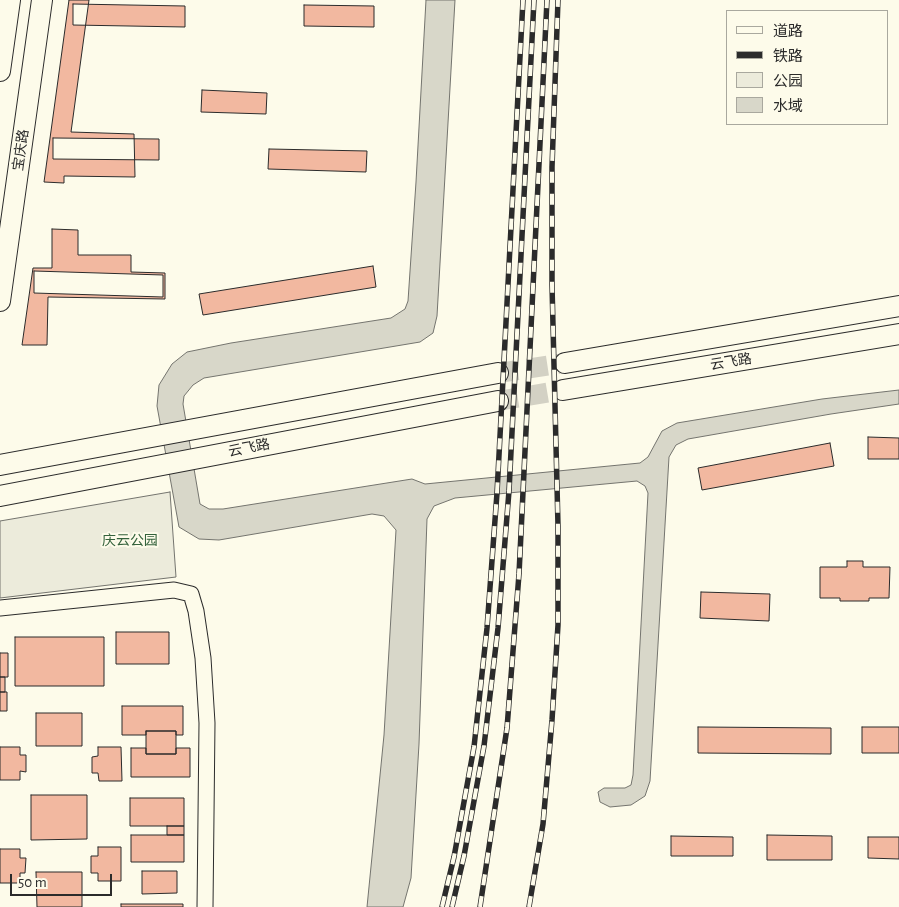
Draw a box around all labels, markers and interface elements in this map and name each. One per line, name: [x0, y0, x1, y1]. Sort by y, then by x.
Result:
legend: [726, 10, 889, 125]
text: 道路: [773, 24, 803, 39]
text: 铁路: [773, 49, 803, 64]
text: 公园: [773, 74, 803, 89]
text: 水域: [773, 99, 803, 114]
street label: 宝庆路: [10, 128, 32, 172]
street label: 云飞路: [709, 350, 753, 374]
street label: 云飞路: [227, 436, 271, 460]
park label: 庆云公园: [102, 533, 158, 549]
scale bar: [12, 864, 115, 896]
text: 50 m: [18, 875, 47, 890]

